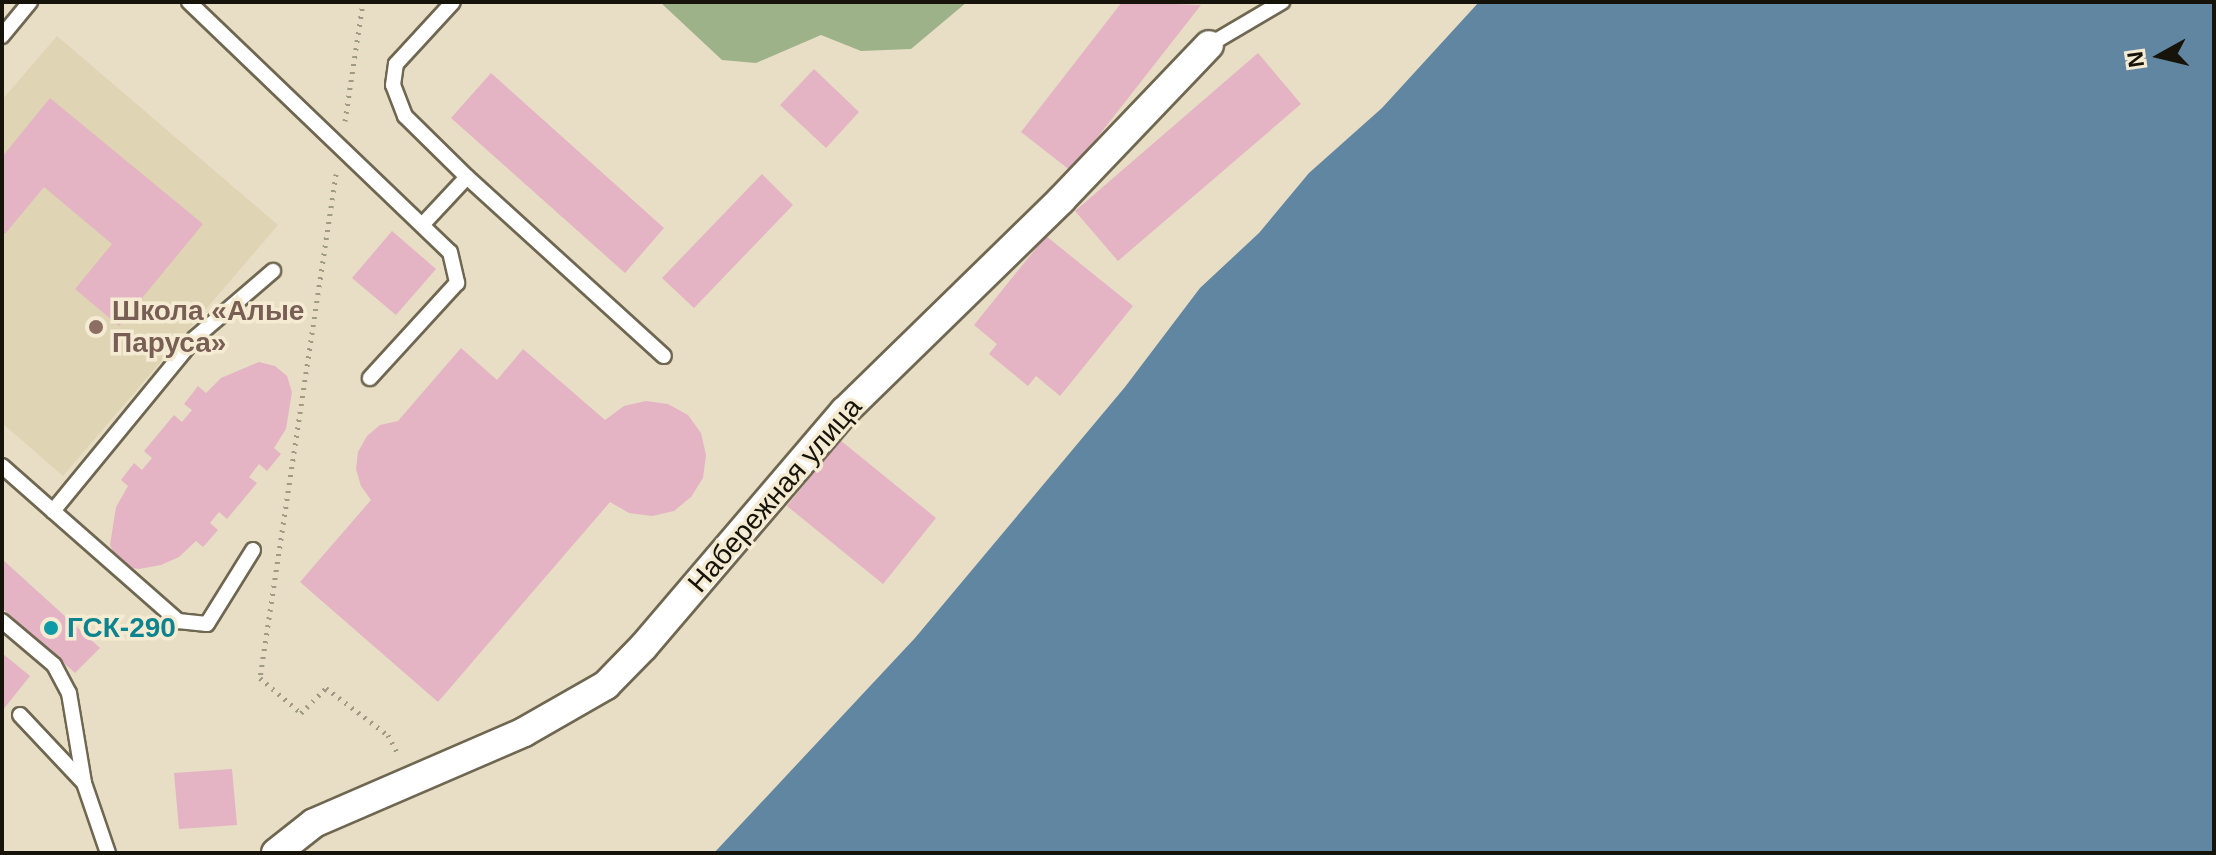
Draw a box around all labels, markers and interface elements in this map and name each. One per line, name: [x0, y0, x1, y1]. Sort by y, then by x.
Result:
north arrow: [2120, 16, 2200, 96]
text: N: [2122, 50, 2149, 69]
place label: Школа «Алые Паруса»: [112, 294, 304, 360]
marker: Школа «Алые Паруса»: [87, 318, 105, 336]
street label: Набережная улица: [681, 391, 869, 599]
place label: ГСК-290: [67, 611, 176, 645]
marker: ГСК-290: [42, 619, 60, 637]

